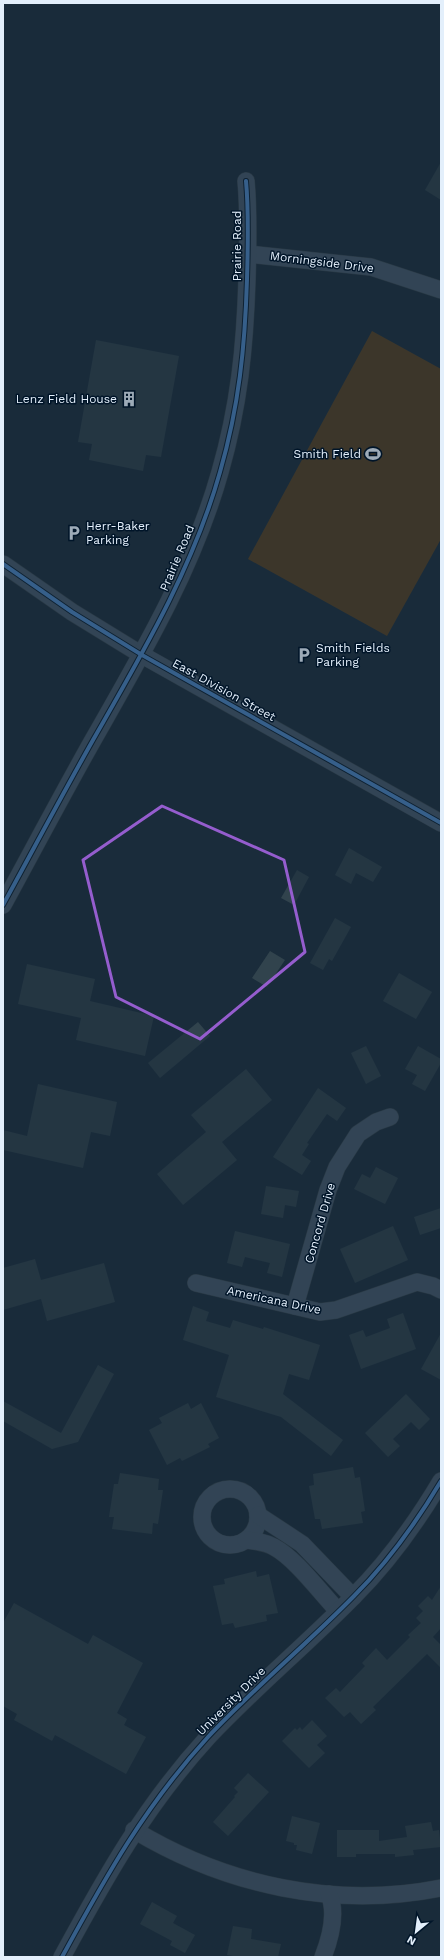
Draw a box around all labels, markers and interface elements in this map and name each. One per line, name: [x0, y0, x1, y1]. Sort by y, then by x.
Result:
street label: Prairie Road: [230, 211, 244, 281]
street label: Morningside Drive: [269, 249, 375, 275]
building icon: Lenz Field House: [120, 390, 138, 408]
place label: Lenz Field House: [16, 392, 117, 406]
sports icon: Smith Field: [364, 445, 382, 463]
place label: Smith Field: [294, 447, 361, 461]
place label: Herr-Baker Parking: [86, 519, 150, 547]
street label: Prairie Road: [157, 523, 197, 593]
parking icon: Herr-Baker Parking: [65, 524, 83, 542]
place label: Smith Fields Parking: [316, 641, 390, 669]
parking icon: Smith Fields Parking: [295, 646, 313, 664]
street label: East Division Street: [170, 656, 278, 724]
street label: Concord Drive: [302, 1181, 338, 1265]
street label: Americana Drive: [226, 1283, 322, 1317]
street label: University Drive: [194, 1664, 268, 1738]
north arrow: [396, 1912, 436, 1952]
text: N: [405, 1933, 418, 1948]

